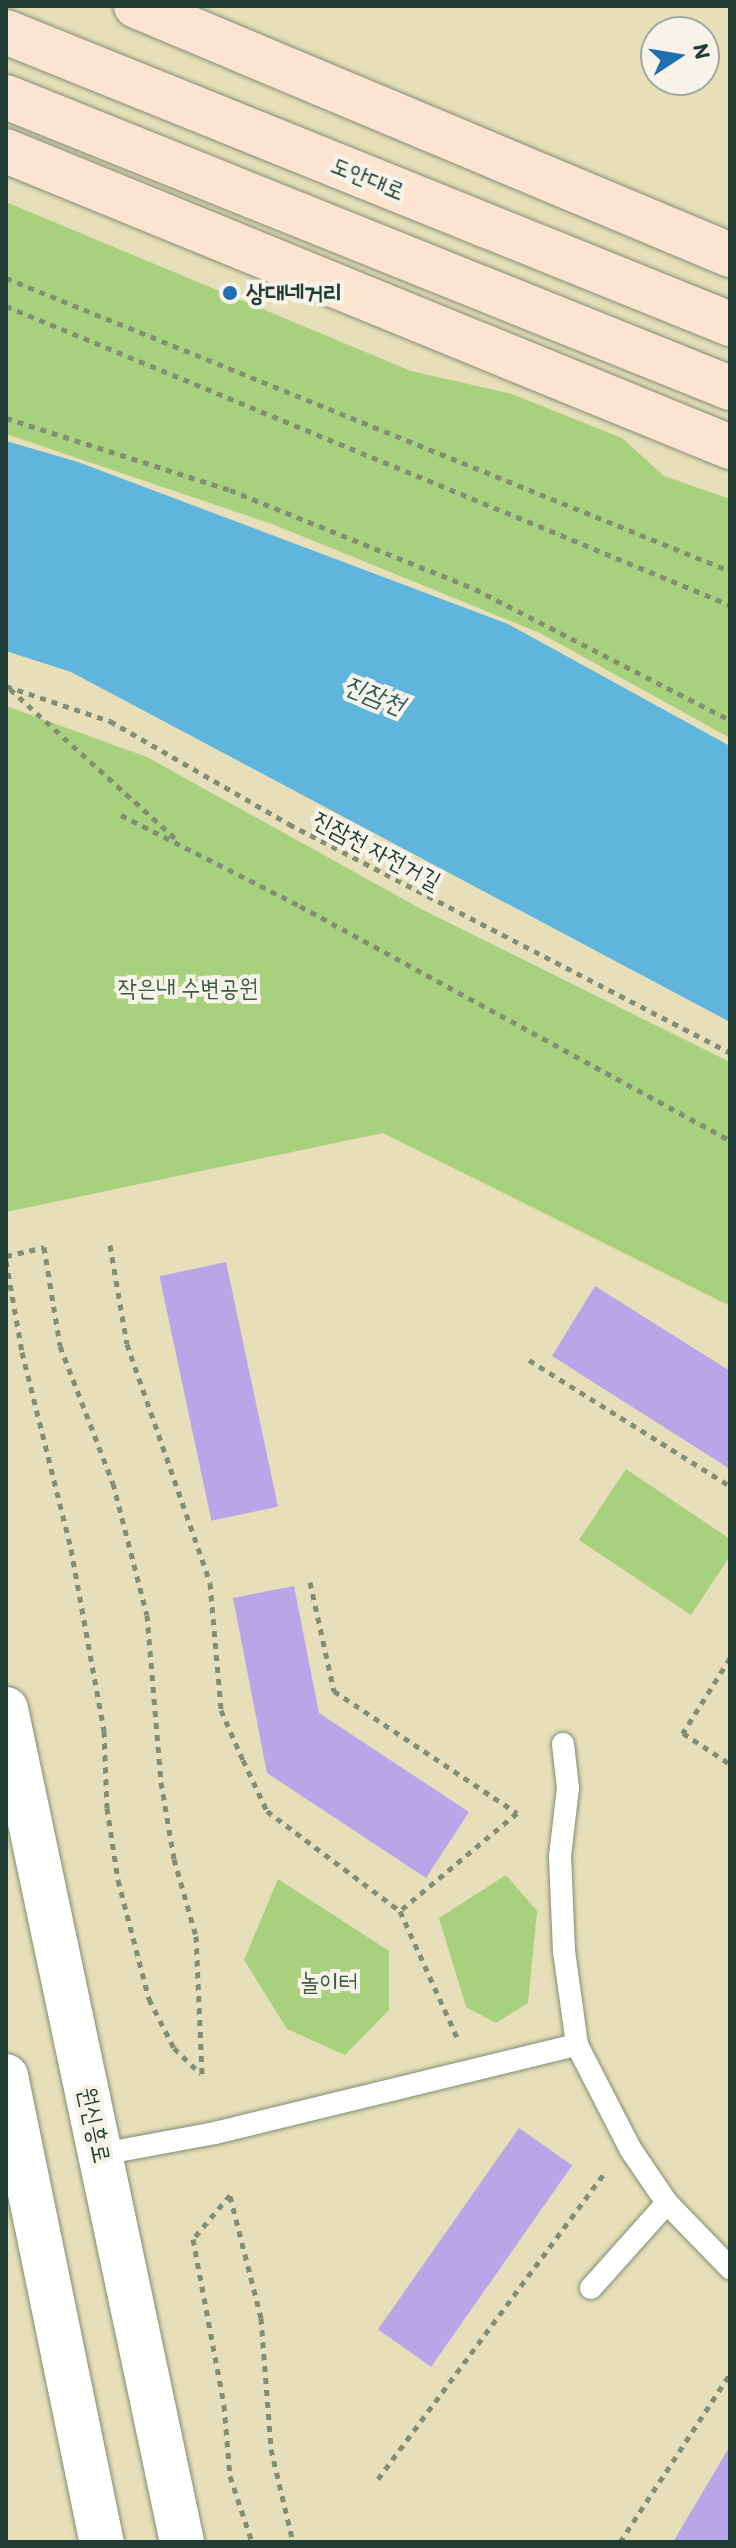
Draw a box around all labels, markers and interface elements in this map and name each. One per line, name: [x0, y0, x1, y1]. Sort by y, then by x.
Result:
north arrow: [640, 16, 720, 96]
text: N: [687, 41, 717, 61]
street label: 도안대로: [327, 150, 409, 206]
place label: 상대네거리: [246, 279, 343, 307]
marker: 상대네거리: [221, 284, 239, 302]
water label: 진잠천: [339, 669, 409, 721]
street label: 진잠천 자전거길: [308, 804, 446, 896]
park label: 작은내 수변공원: [118, 974, 258, 1002]
park label: 놀이터: [300, 1968, 358, 1996]
street label: 원신흥로: [73, 2084, 117, 2166]

